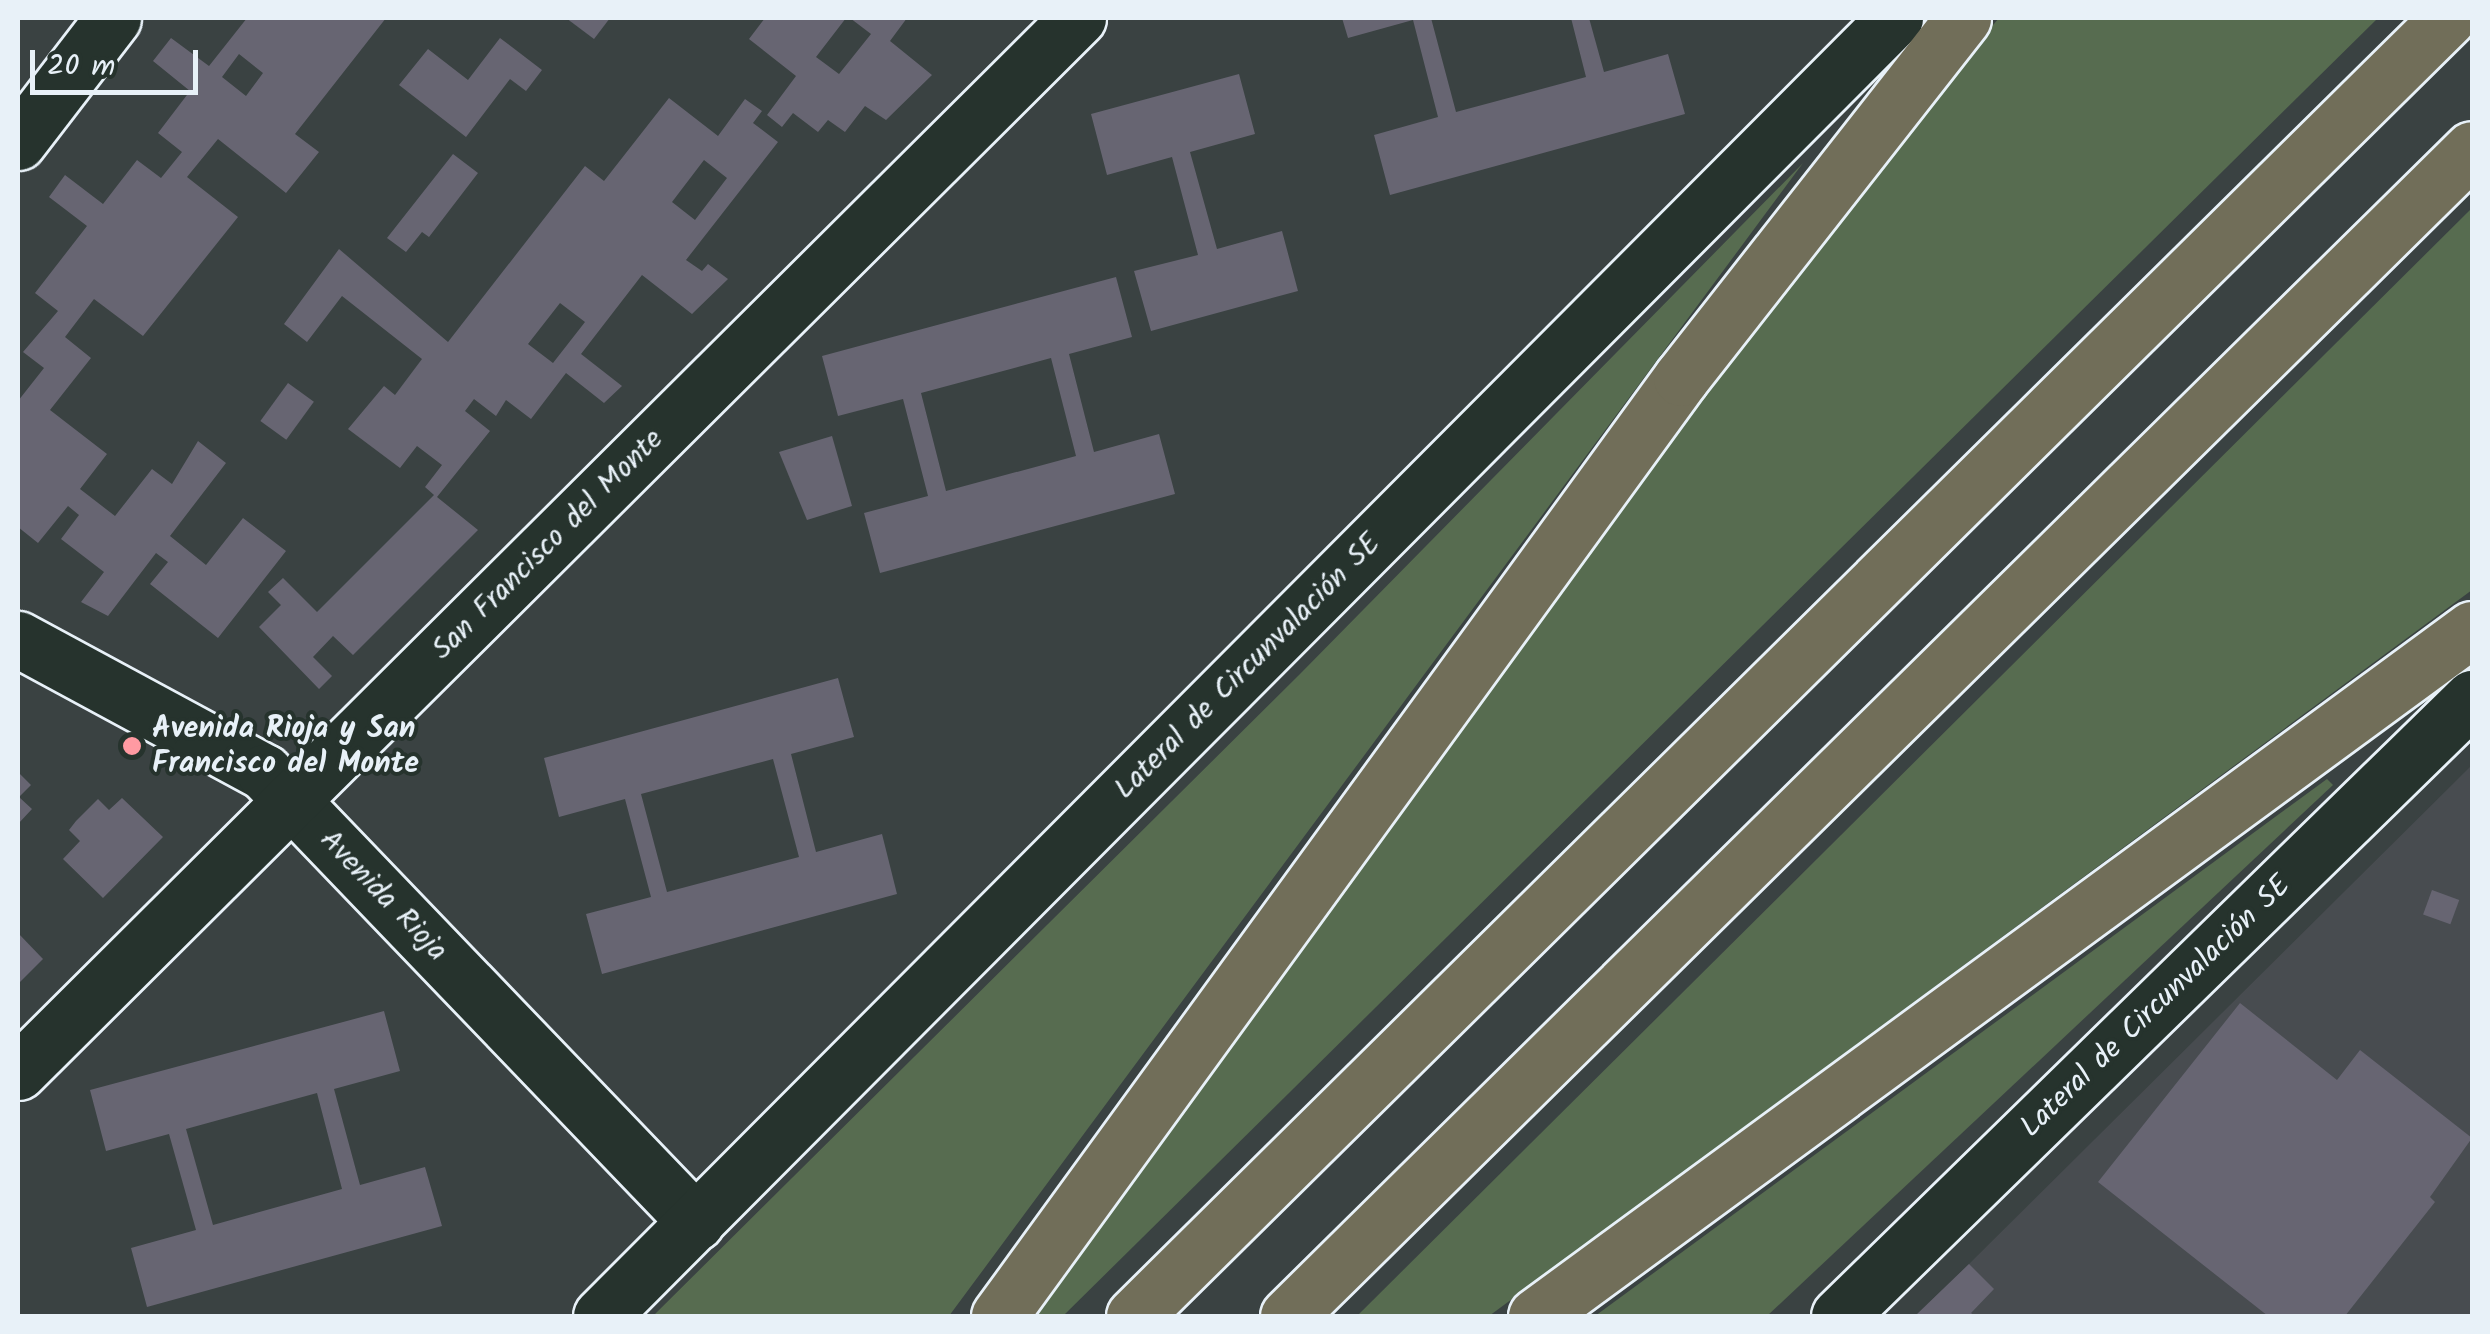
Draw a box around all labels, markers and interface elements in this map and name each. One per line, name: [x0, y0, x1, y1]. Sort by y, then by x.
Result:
scale bar: [35, 30, 202, 92]
text: 20 m: [47, 43, 115, 91]
street label: San Francisco del Monte: [425, 422, 671, 668]
street label: Lateral de Circunvalación SE: [1107, 526, 1389, 808]
place label: Avenida Rioja y San Francisco del Monte: [152, 711, 419, 782]
marker: Avenida Rioja y San Francisco del Monte: [121, 735, 143, 757]
street label: Avenida Rioja: [312, 823, 454, 969]
street label: Lateral de Circunvalación SE: [2013, 868, 2299, 1146]

